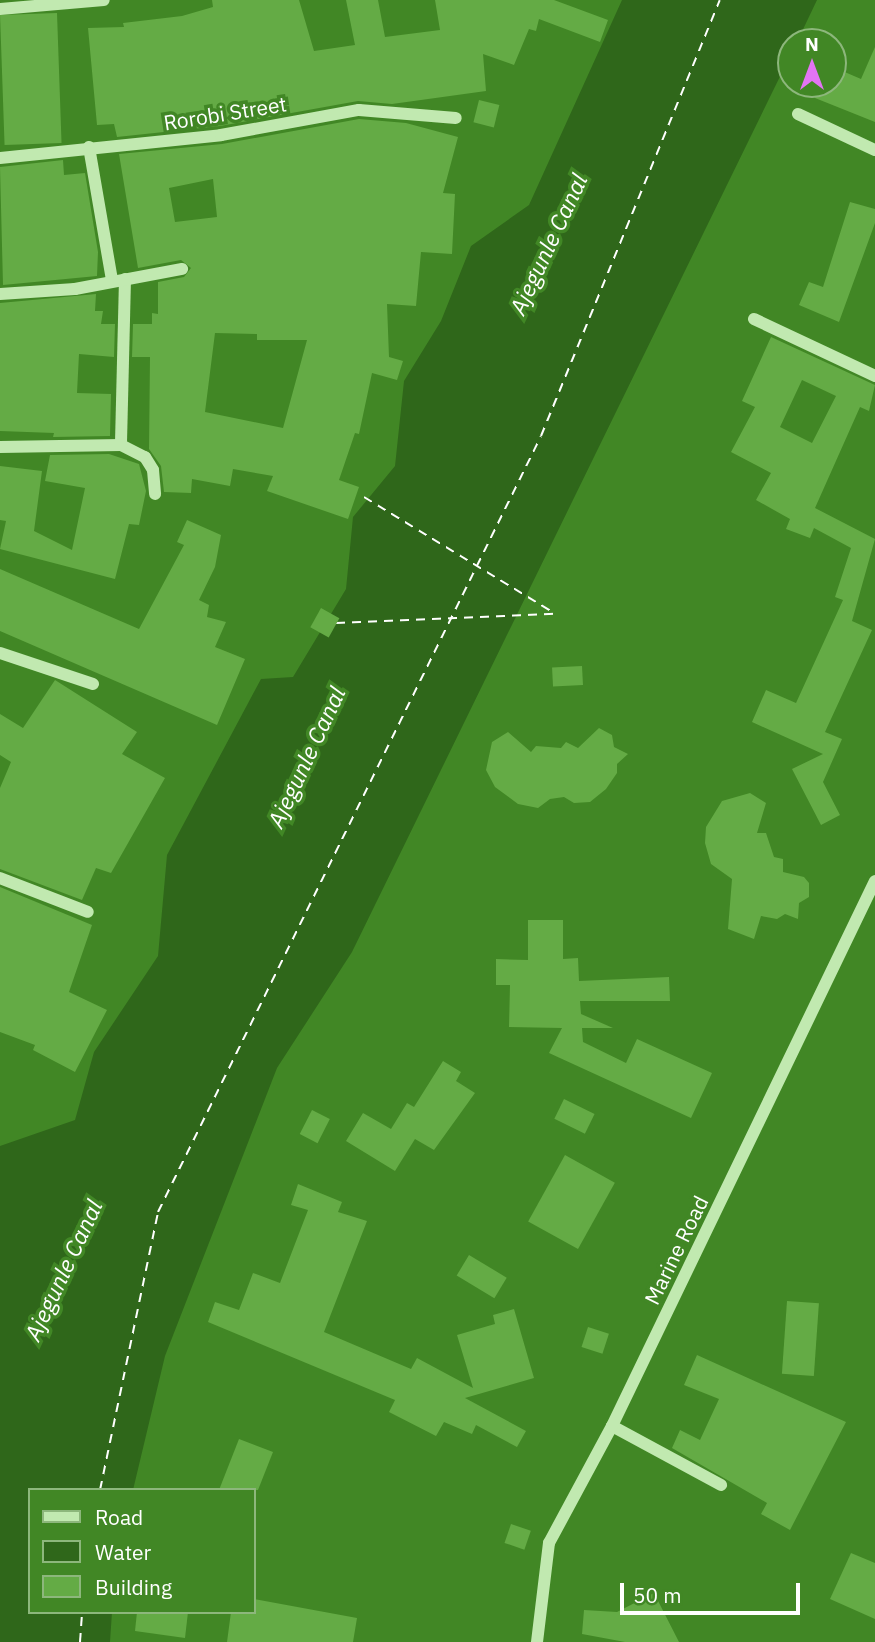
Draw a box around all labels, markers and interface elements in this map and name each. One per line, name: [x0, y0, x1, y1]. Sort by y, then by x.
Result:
north arrow: [777, 28, 847, 98]
text: N: [805, 32, 819, 56]
street label: Rorobi Street: [162, 91, 288, 135]
water label: Ajegunle Canal: [503, 169, 593, 319]
water label: Ajegunle Canal: [261, 682, 351, 832]
street label: Marine Road: [639, 1191, 713, 1309]
water label: Ajegunle Canal: [18, 1195, 108, 1345]
legend: [28, 1488, 256, 1614]
text: Road: [95, 1503, 143, 1531]
text: Water: [95, 1538, 151, 1566]
scale bar: [623, 1568, 803, 1612]
text: Building: [95, 1573, 172, 1601]
text: 50 m: [633, 1581, 682, 1609]

